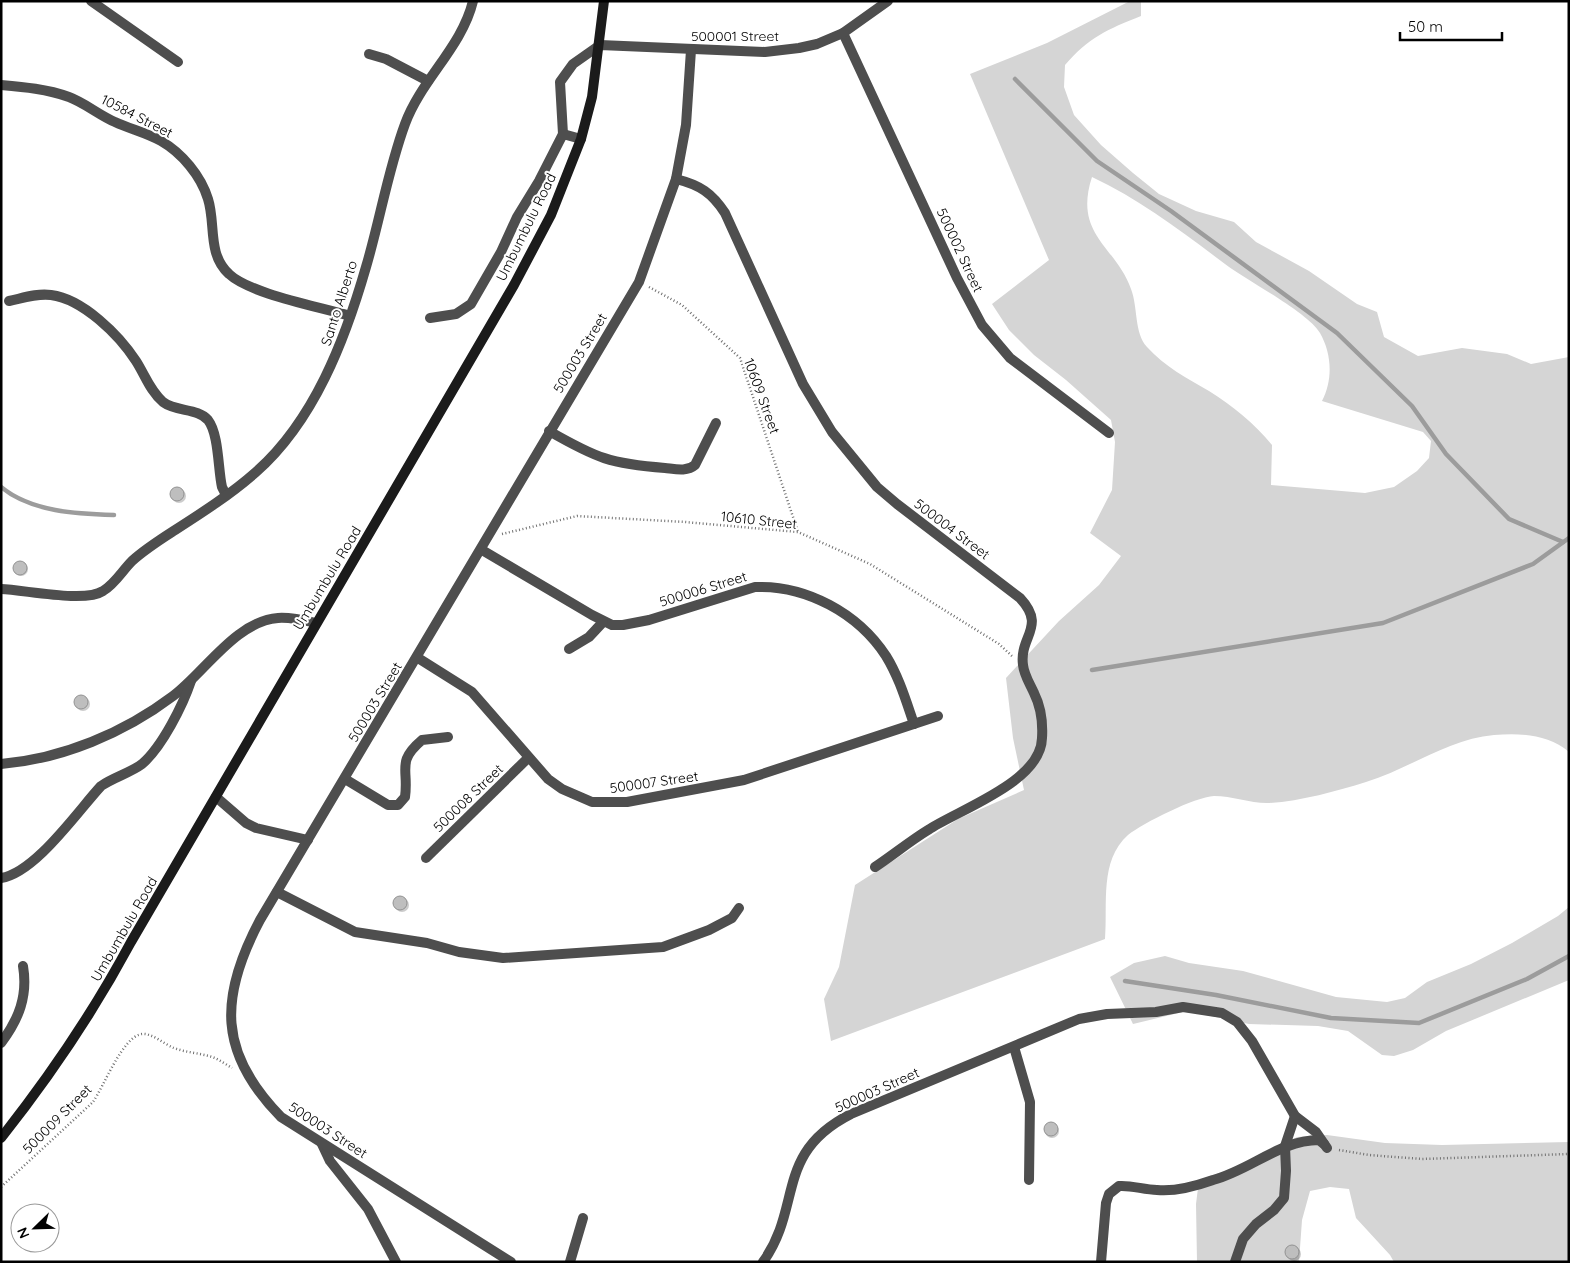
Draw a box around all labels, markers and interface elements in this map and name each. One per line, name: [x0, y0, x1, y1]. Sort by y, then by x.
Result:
scale bar: [1400, 10, 1502, 42]
text: 50 m: [1408, 17, 1443, 36]
street label: 500001 Street: [691, 27, 779, 45]
street label: 10584 Street: [98, 90, 176, 142]
street label: Umbumbulu Road: [492, 170, 560, 284]
street label: 500002 Street: [933, 205, 987, 295]
street label: Santo Alberto: [317, 258, 361, 348]
street label: 500003 Street: [549, 309, 611, 396]
street label: 10609 Street: [740, 356, 784, 437]
street label: 500004 Street: [910, 495, 994, 564]
street label: 10610 Street: [720, 507, 798, 533]
street label: Umbumbulu Road: [289, 523, 365, 633]
street label: 500006 Street: [657, 567, 749, 611]
street label: 500003 Street: [344, 658, 406, 745]
street label: 500008 Street: [429, 760, 507, 836]
street label: 500007 Street: [608, 767, 700, 797]
street label: Umbumbulu Road: [87, 873, 161, 985]
street label: 500003 Street: [832, 1063, 922, 1117]
street label: 500009 Street: [19, 1080, 96, 1157]
street label: 500003 Street: [285, 1098, 371, 1162]
north arrow: [10, 1203, 60, 1253]
text: N: [13, 1225, 33, 1241]

